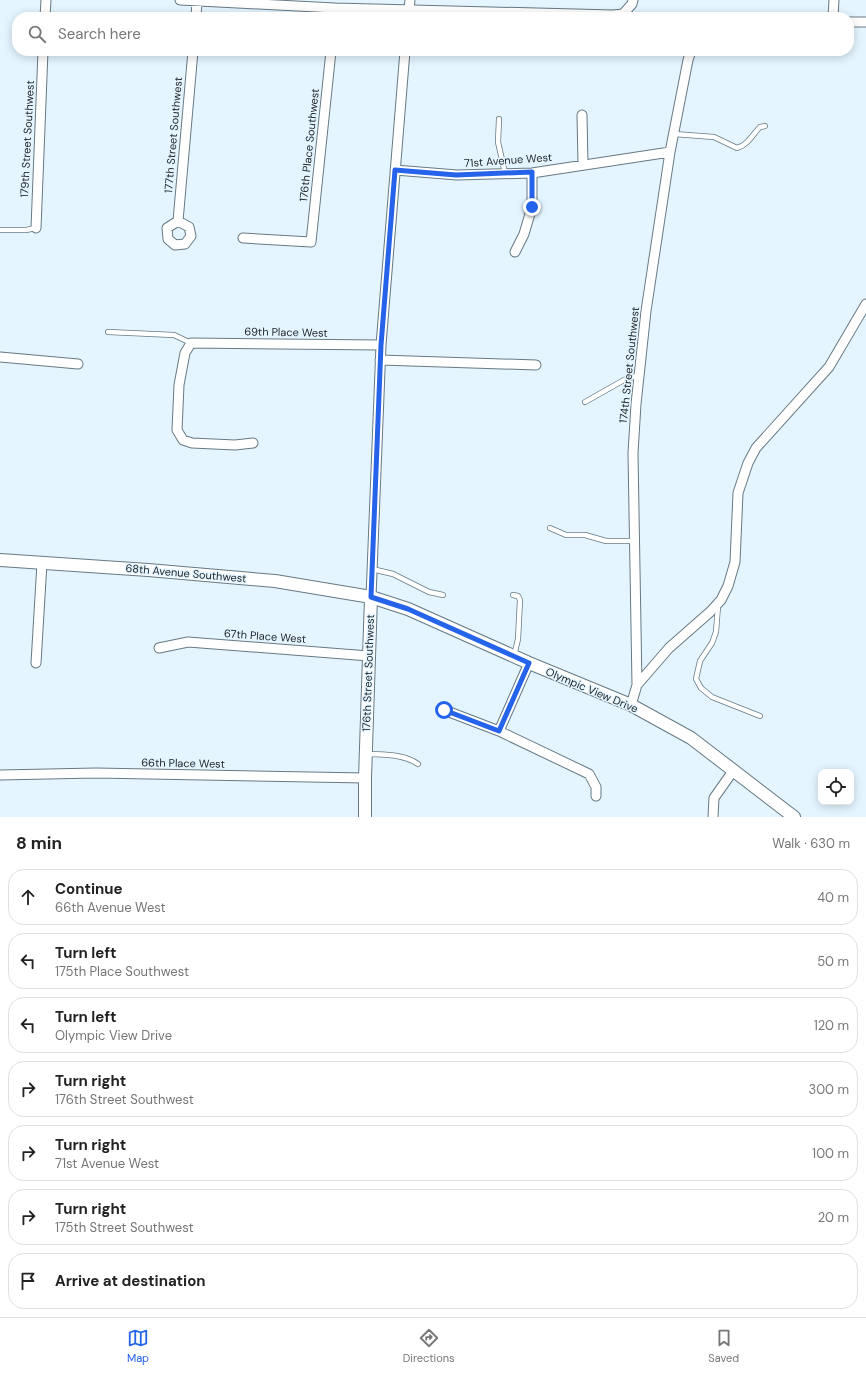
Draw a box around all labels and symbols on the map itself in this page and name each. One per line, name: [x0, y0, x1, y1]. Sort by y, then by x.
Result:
street label: 177th Street Southwest: [161, 76, 185, 194]
street label: 179th Street Southwest: [17, 80, 37, 198]
street label: 176th Place Southwest: [296, 88, 322, 202]
street label: 71st Avenue West: [464, 150, 552, 170]
route end: [523, 198, 541, 216]
street label: 174th Street Southwest: [616, 306, 642, 424]
street label: 69th Place West: [244, 324, 328, 340]
street label: 68th Avenue Southwest: [125, 561, 247, 585]
street label: 176th Street Southwest: [359, 614, 377, 732]
street label: 67th Place West: [223, 626, 307, 646]
street label: Olympic View Drive: [544, 664, 640, 716]
route start: [435, 701, 453, 719]
street label: 66th Place West: [141, 755, 225, 771]

